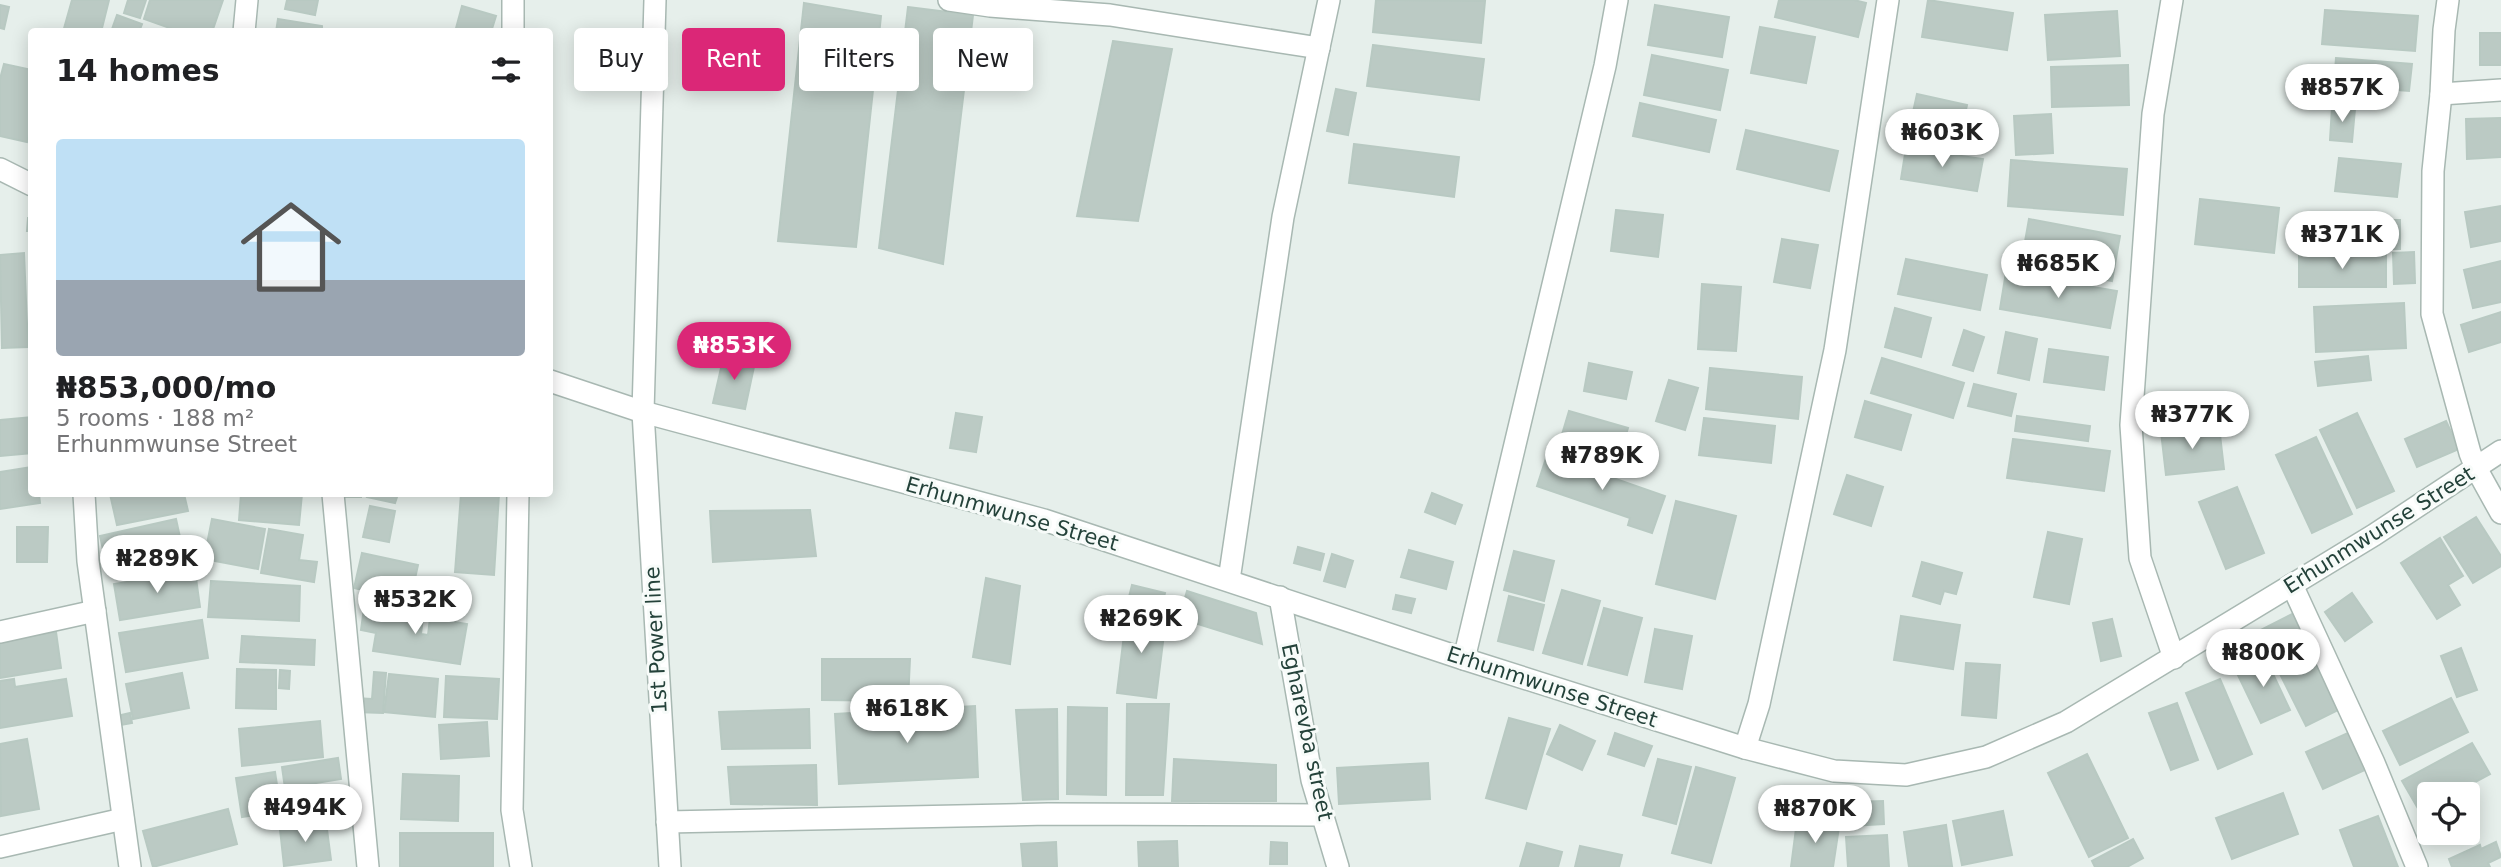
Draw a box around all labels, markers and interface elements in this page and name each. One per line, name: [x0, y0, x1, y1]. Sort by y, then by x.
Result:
chip: Buy: [574, 28, 668, 91]
chip: Rent: [682, 28, 785, 91]
chip: Filters: [799, 28, 919, 91]
chip: New: [933, 28, 1033, 91]
icon: filters: [487, 51, 525, 89]
text: 14 homes: [56, 53, 220, 88]
pin: ₦857K: [2293, 64, 2391, 124]
text: ₦857K: [2301, 74, 2383, 100]
pin: ₦603K: [1893, 110, 1991, 169]
text: ₦603K: [1901, 119, 1983, 145]
icon: home: [228, 184, 354, 310]
pin: ₦371K: [2293, 212, 2391, 271]
text: ₦371K: [2301, 221, 2383, 247]
pin: ₦685K: [2009, 240, 2107, 300]
text: ₦685K: [2017, 250, 2099, 276]
pin: ₦853K: [685, 322, 783, 382]
text: ₦853K: [693, 332, 775, 358]
text: ₦853,000/mo: [56, 370, 276, 405]
pin: ₦377K: [2143, 392, 2241, 451]
text: ₦377K: [2151, 401, 2233, 427]
text: 5 rooms · 188 m²: [56, 405, 254, 431]
text: Erhunmwunse Street: [56, 431, 297, 457]
pin: ₦789K: [1553, 433, 1651, 492]
text: ₦789K: [1561, 442, 1643, 468]
street label: Erhunmwunse Street: [2279, 462, 2479, 598]
street label: Erhunmwunse Street: [903, 472, 1121, 556]
pin: ₦289K: [108, 536, 206, 595]
text: ₦289K: [116, 545, 198, 571]
street label: 1st Power line: [640, 566, 672, 714]
pin: ₦532K: [366, 576, 464, 636]
text: ₦532K: [374, 586, 456, 612]
pin: ₦269K: [1092, 596, 1190, 655]
text: ₦269K: [1100, 605, 1182, 631]
pin: ₦800K: [2214, 630, 2312, 689]
text: ₦800K: [2222, 639, 2304, 665]
street label: Egharevba street: [1276, 641, 1338, 823]
street label: Erhunmwunse Street: [1444, 642, 1660, 732]
pin: ₦618K: [858, 686, 956, 745]
text: ₦618K: [866, 695, 948, 721]
map controls: [2417, 782, 2480, 845]
button: locate: [2417, 782, 2480, 845]
pin: ₦494K: [256, 784, 354, 844]
pin: ₦870K: [1766, 786, 1864, 845]
text: ₦494K: [264, 794, 346, 820]
text: ₦870K: [1774, 795, 1856, 821]

